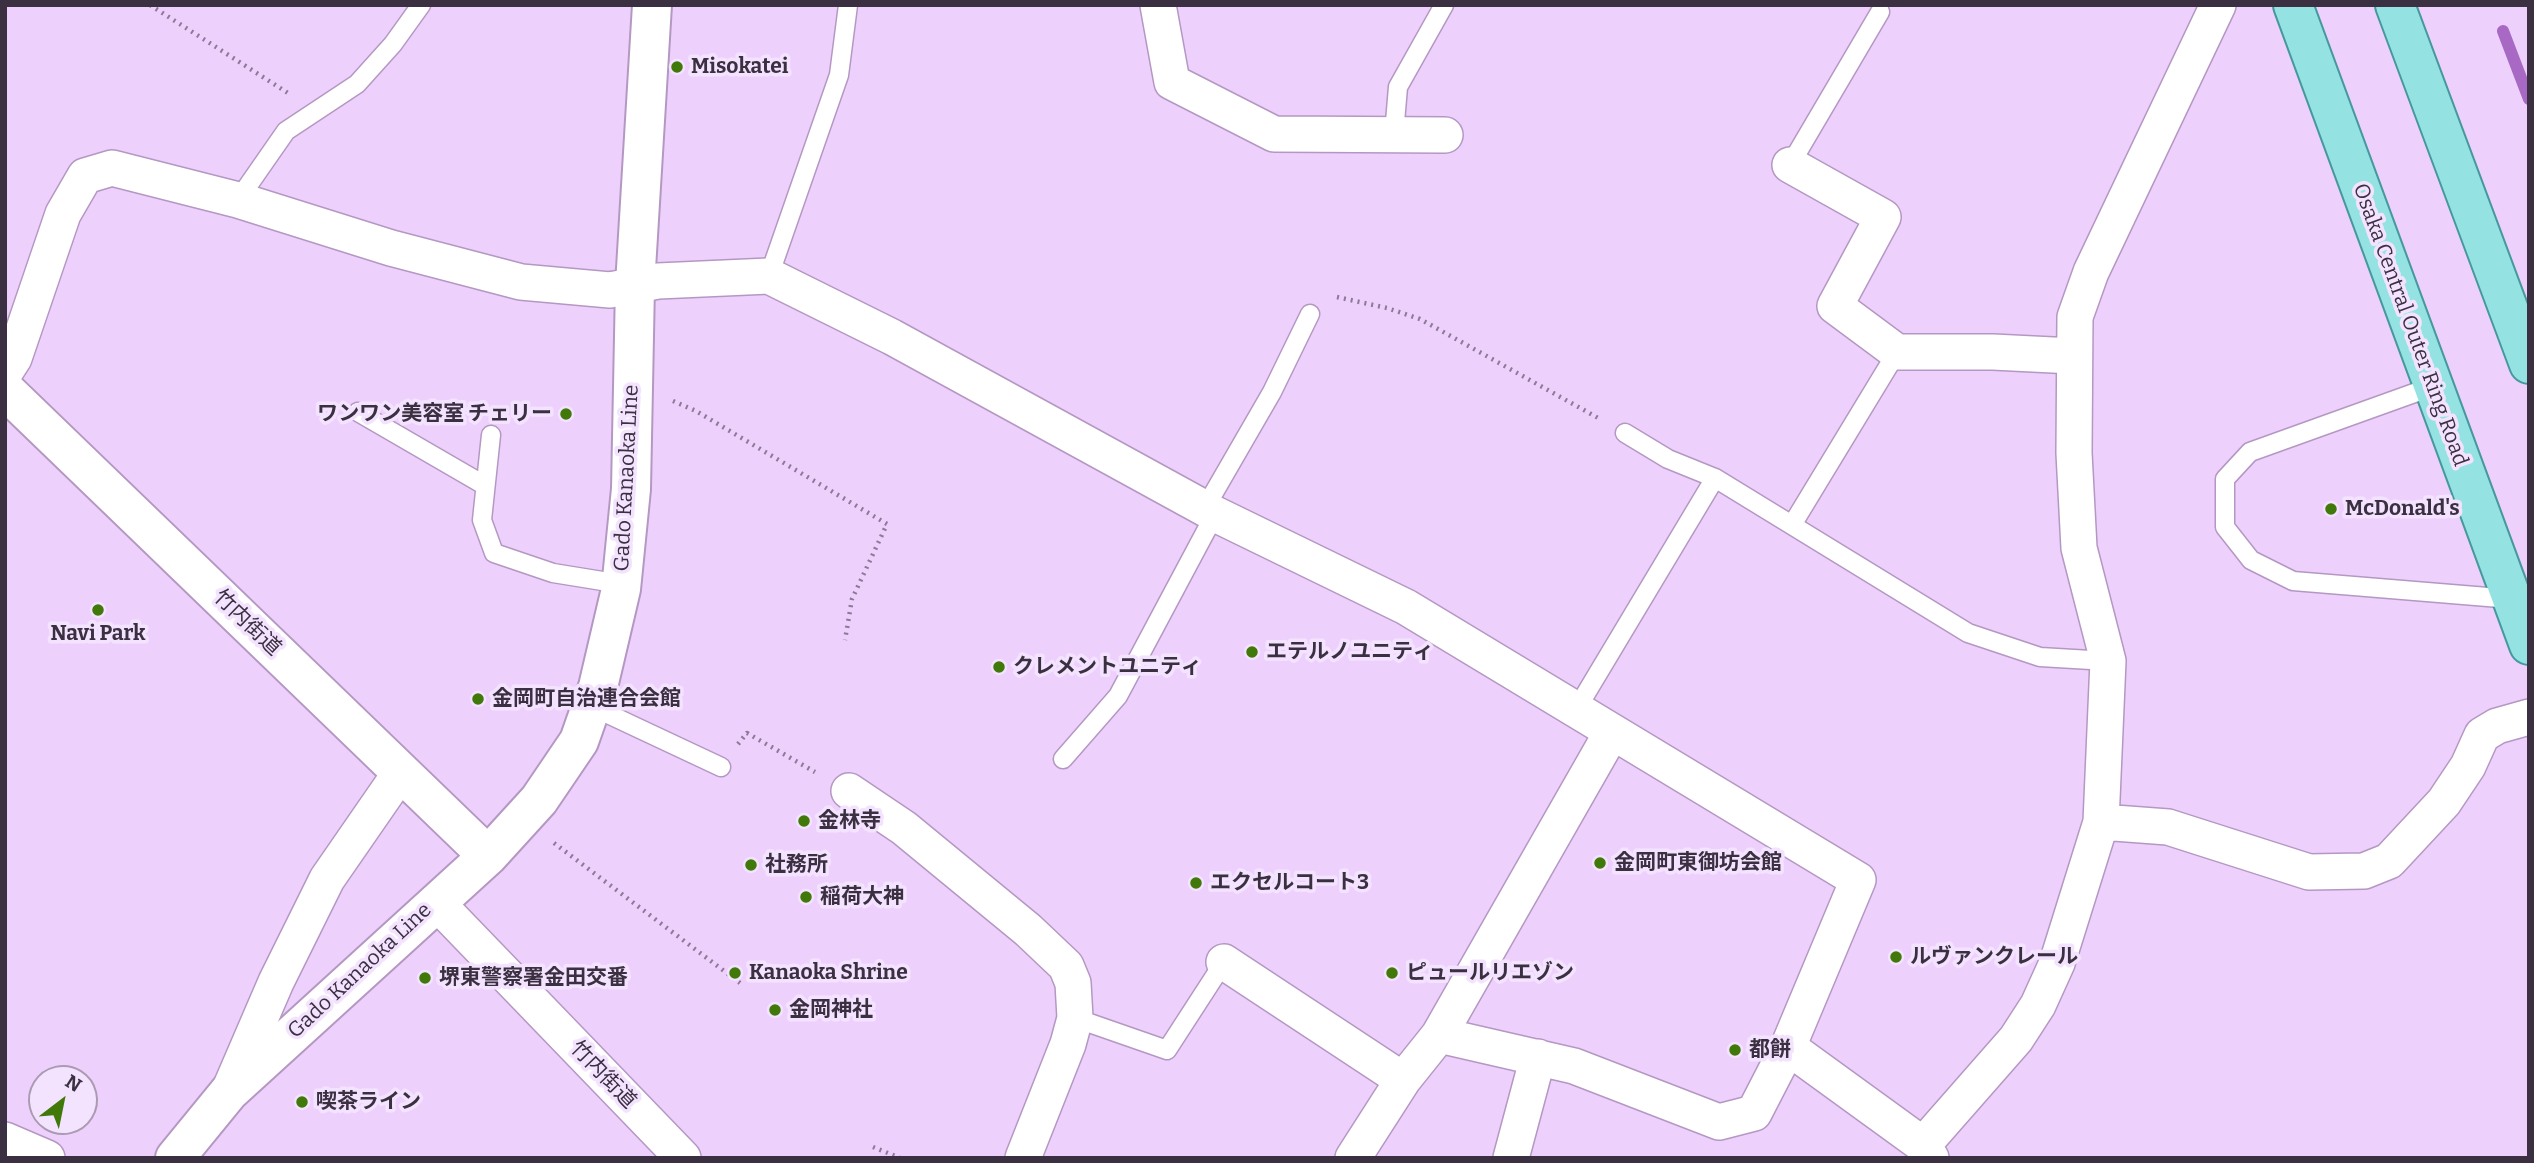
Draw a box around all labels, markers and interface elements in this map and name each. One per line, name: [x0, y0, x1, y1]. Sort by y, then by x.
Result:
place label: Misokatei: [691, 54, 788, 80]
marker: Misokatei: [669, 59, 685, 75]
street label: Osaka Central Outer Ring Road: [2347, 180, 2473, 470]
street label: Gado Kanaoka Line: [610, 384, 644, 572]
place label: ワンワン美容室 チェリー: [317, 401, 552, 427]
marker: ワンワン美容室 チェリー: [558, 406, 574, 422]
place label: McDonald's: [2345, 496, 2460, 522]
marker: McDonald's: [2323, 501, 2339, 517]
street label: 竹内街道: [208, 585, 286, 661]
marker: Navi Park: [90, 602, 106, 618]
place label: Navi Park: [50, 621, 146, 647]
place label: エテルノユニティ: [1266, 639, 1434, 665]
marker: エテルノユニティ: [1244, 644, 1260, 660]
place label: クレメントユニティ: [1013, 654, 1202, 680]
marker: クレメントユニティ: [991, 659, 1007, 675]
place label: 金岡町自治連合会館: [492, 686, 681, 712]
marker: 金岡町自治連合会館: [470, 691, 486, 707]
place label: 金林寺: [818, 808, 881, 834]
marker: 金林寺: [796, 813, 812, 829]
place label: 金岡町東御坊会館: [1614, 850, 1782, 876]
place label: 社務所: [765, 852, 828, 878]
marker: 金岡町東御坊会館: [1592, 855, 1608, 871]
marker: 社務所: [743, 857, 759, 873]
place label: エクセルコート3: [1210, 870, 1369, 896]
marker: エクセルコート3: [1188, 875, 1204, 891]
place label: 稲荷大神: [820, 884, 904, 910]
marker: 稲荷大神: [798, 889, 814, 905]
street label: Gado Kanaoka Line: [283, 898, 437, 1044]
place label: ルヴァンクレール: [1910, 944, 2078, 970]
marker: ルヴァンクレール: [1888, 949, 1904, 965]
place label: Kanaoka Shrine: [749, 960, 908, 986]
place label: ピュールリエゾン: [1406, 960, 1574, 986]
place label: 堺東警察署金田交番: [439, 965, 628, 991]
marker: Kanaoka Shrine: [727, 965, 743, 981]
marker: ピュールリエゾン: [1384, 965, 1400, 981]
marker: 堺東警察署金田交番: [417, 970, 433, 986]
place label: 金岡神社: [789, 997, 873, 1023]
marker: 金岡神社: [767, 1002, 783, 1018]
street label: 竹内街道: [565, 1036, 641, 1114]
place label: 都餅: [1749, 1037, 1791, 1063]
marker: 都餅: [1727, 1042, 1743, 1058]
north arrow: [28, 1065, 98, 1135]
text: N: [61, 1070, 86, 1097]
place label: 喫茶ライン: [316, 1089, 421, 1115]
marker: 喫茶ライン: [294, 1094, 310, 1110]

